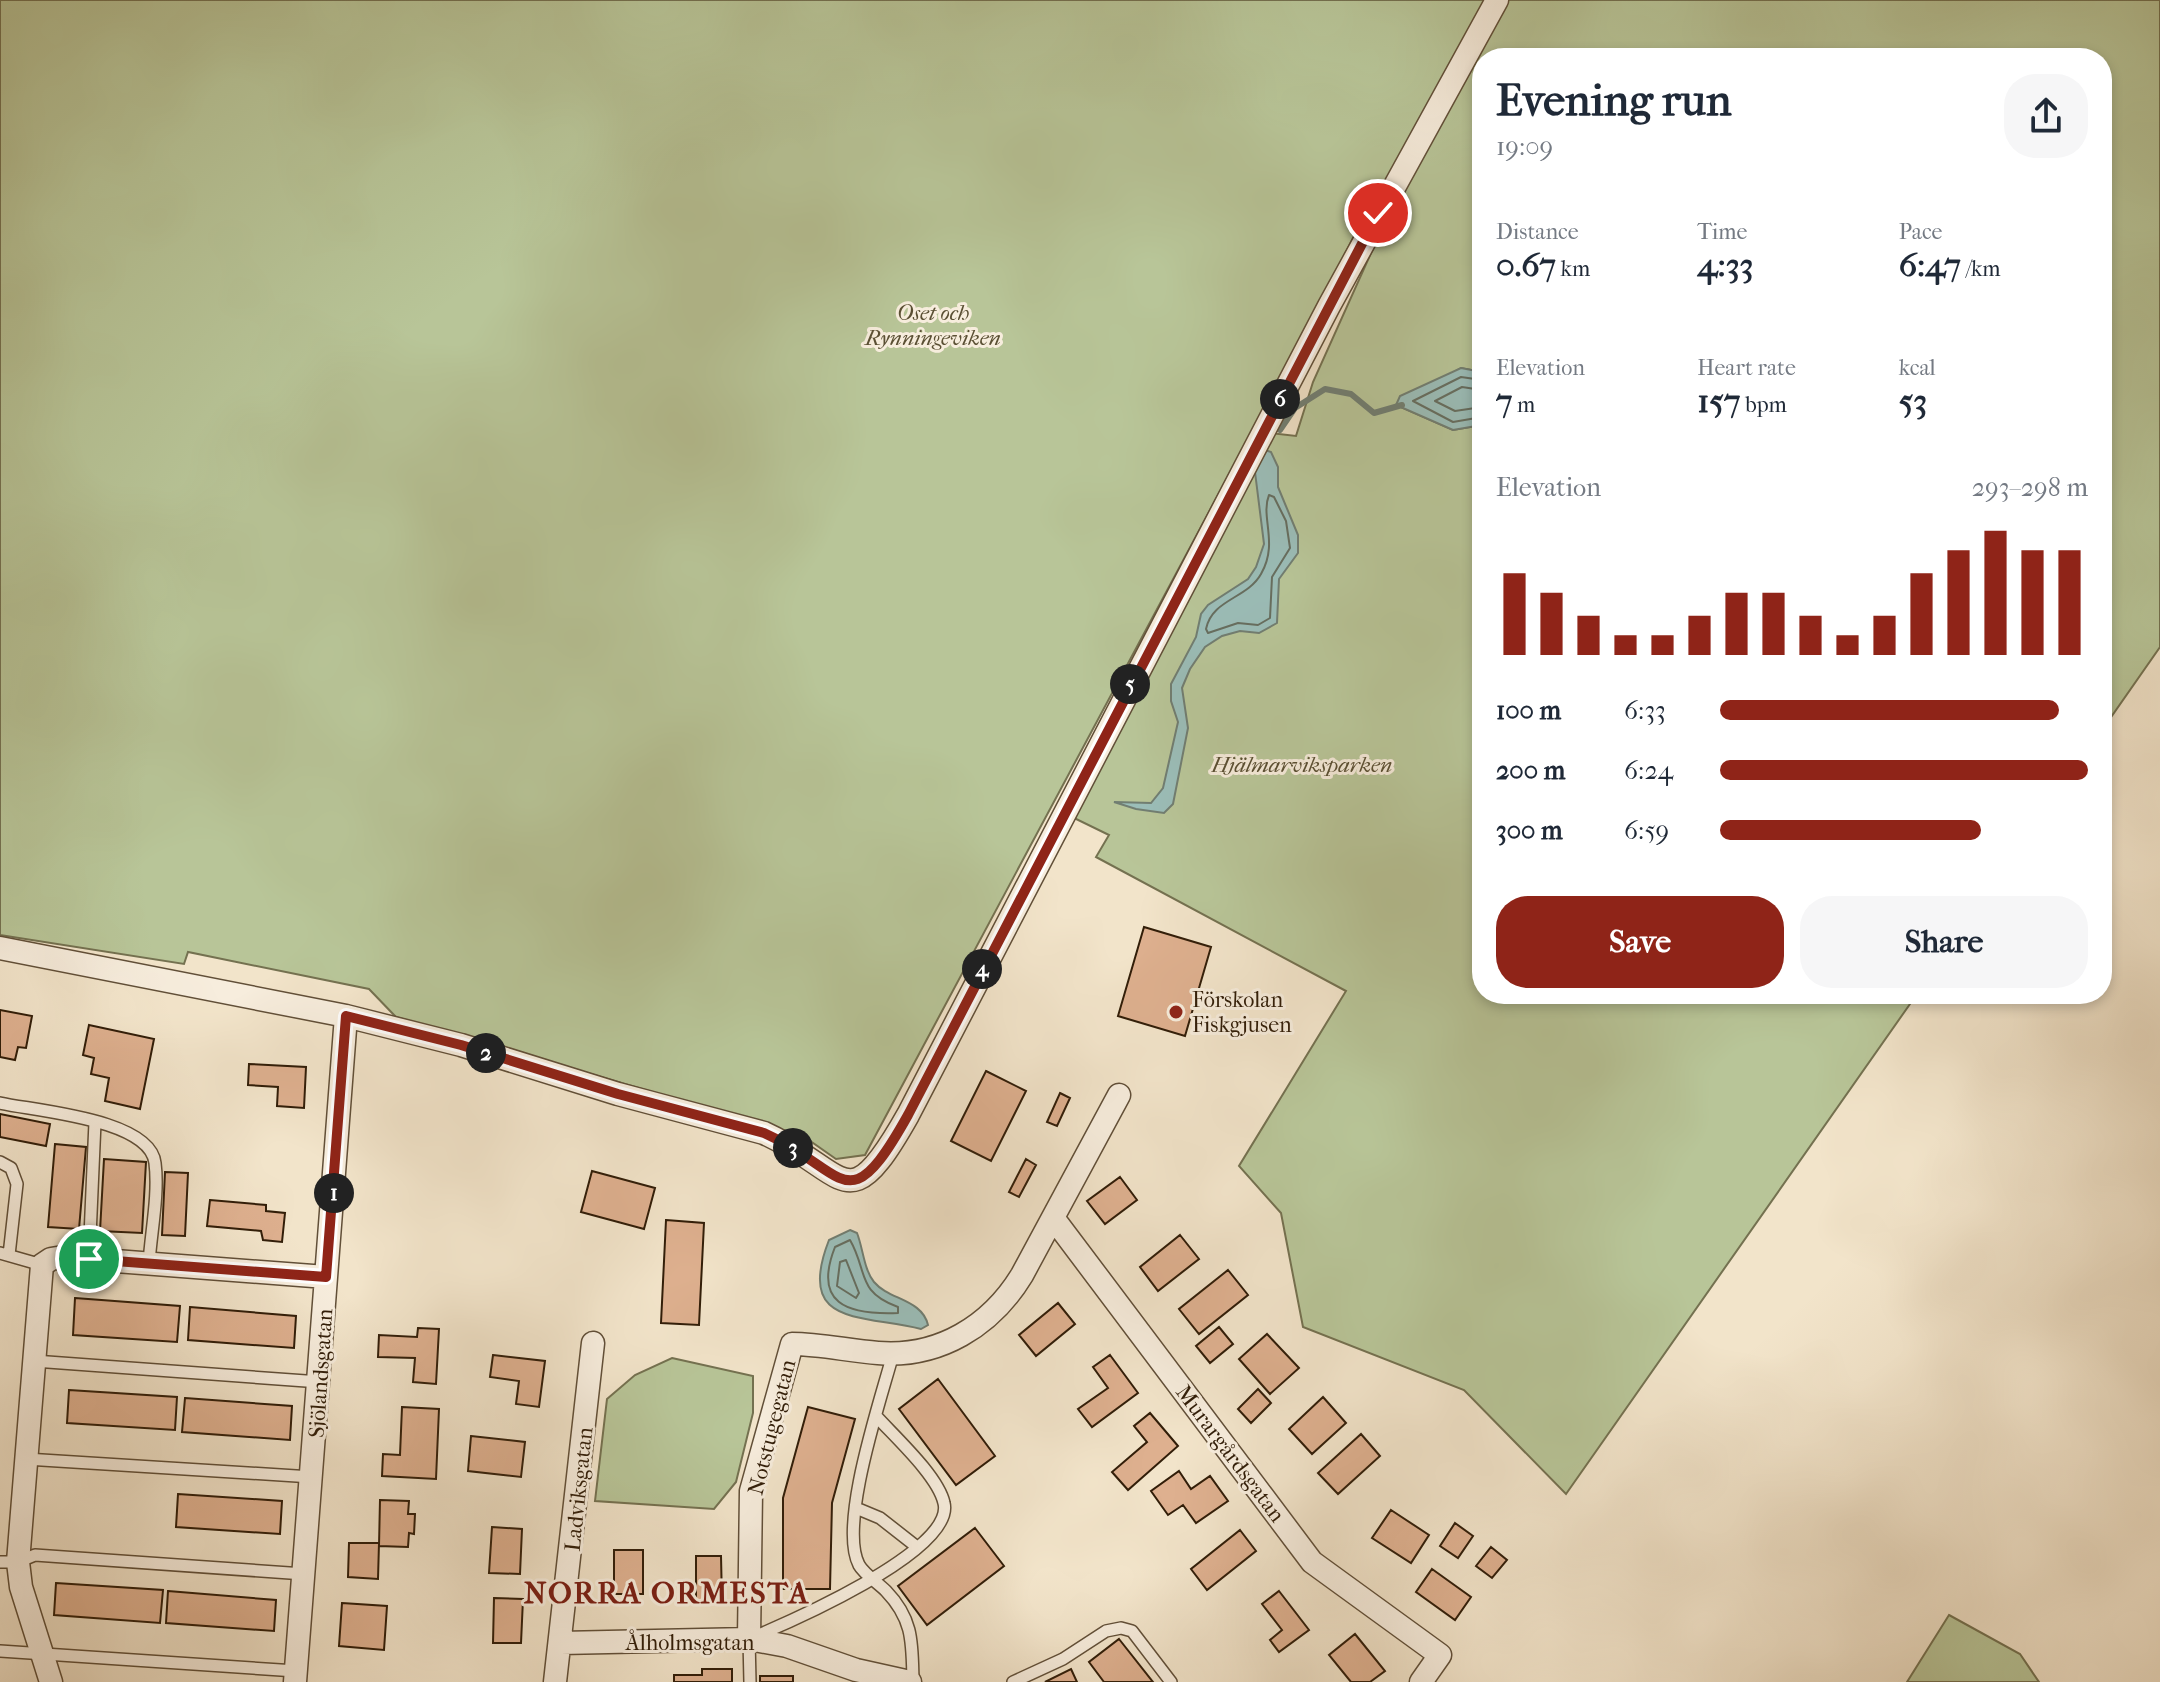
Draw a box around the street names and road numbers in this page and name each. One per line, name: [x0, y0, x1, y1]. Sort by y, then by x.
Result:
street label: Sjölandsgatan: [304, 1307, 339, 1439]
street label: Notstugegatan: [743, 1356, 801, 1498]
street label: Murargårdsgatan: [1170, 1380, 1290, 1527]
street label: Ladviksgatan: [560, 1425, 598, 1553]
street label: Ålholmsgatan: [625, 1629, 755, 1656]

